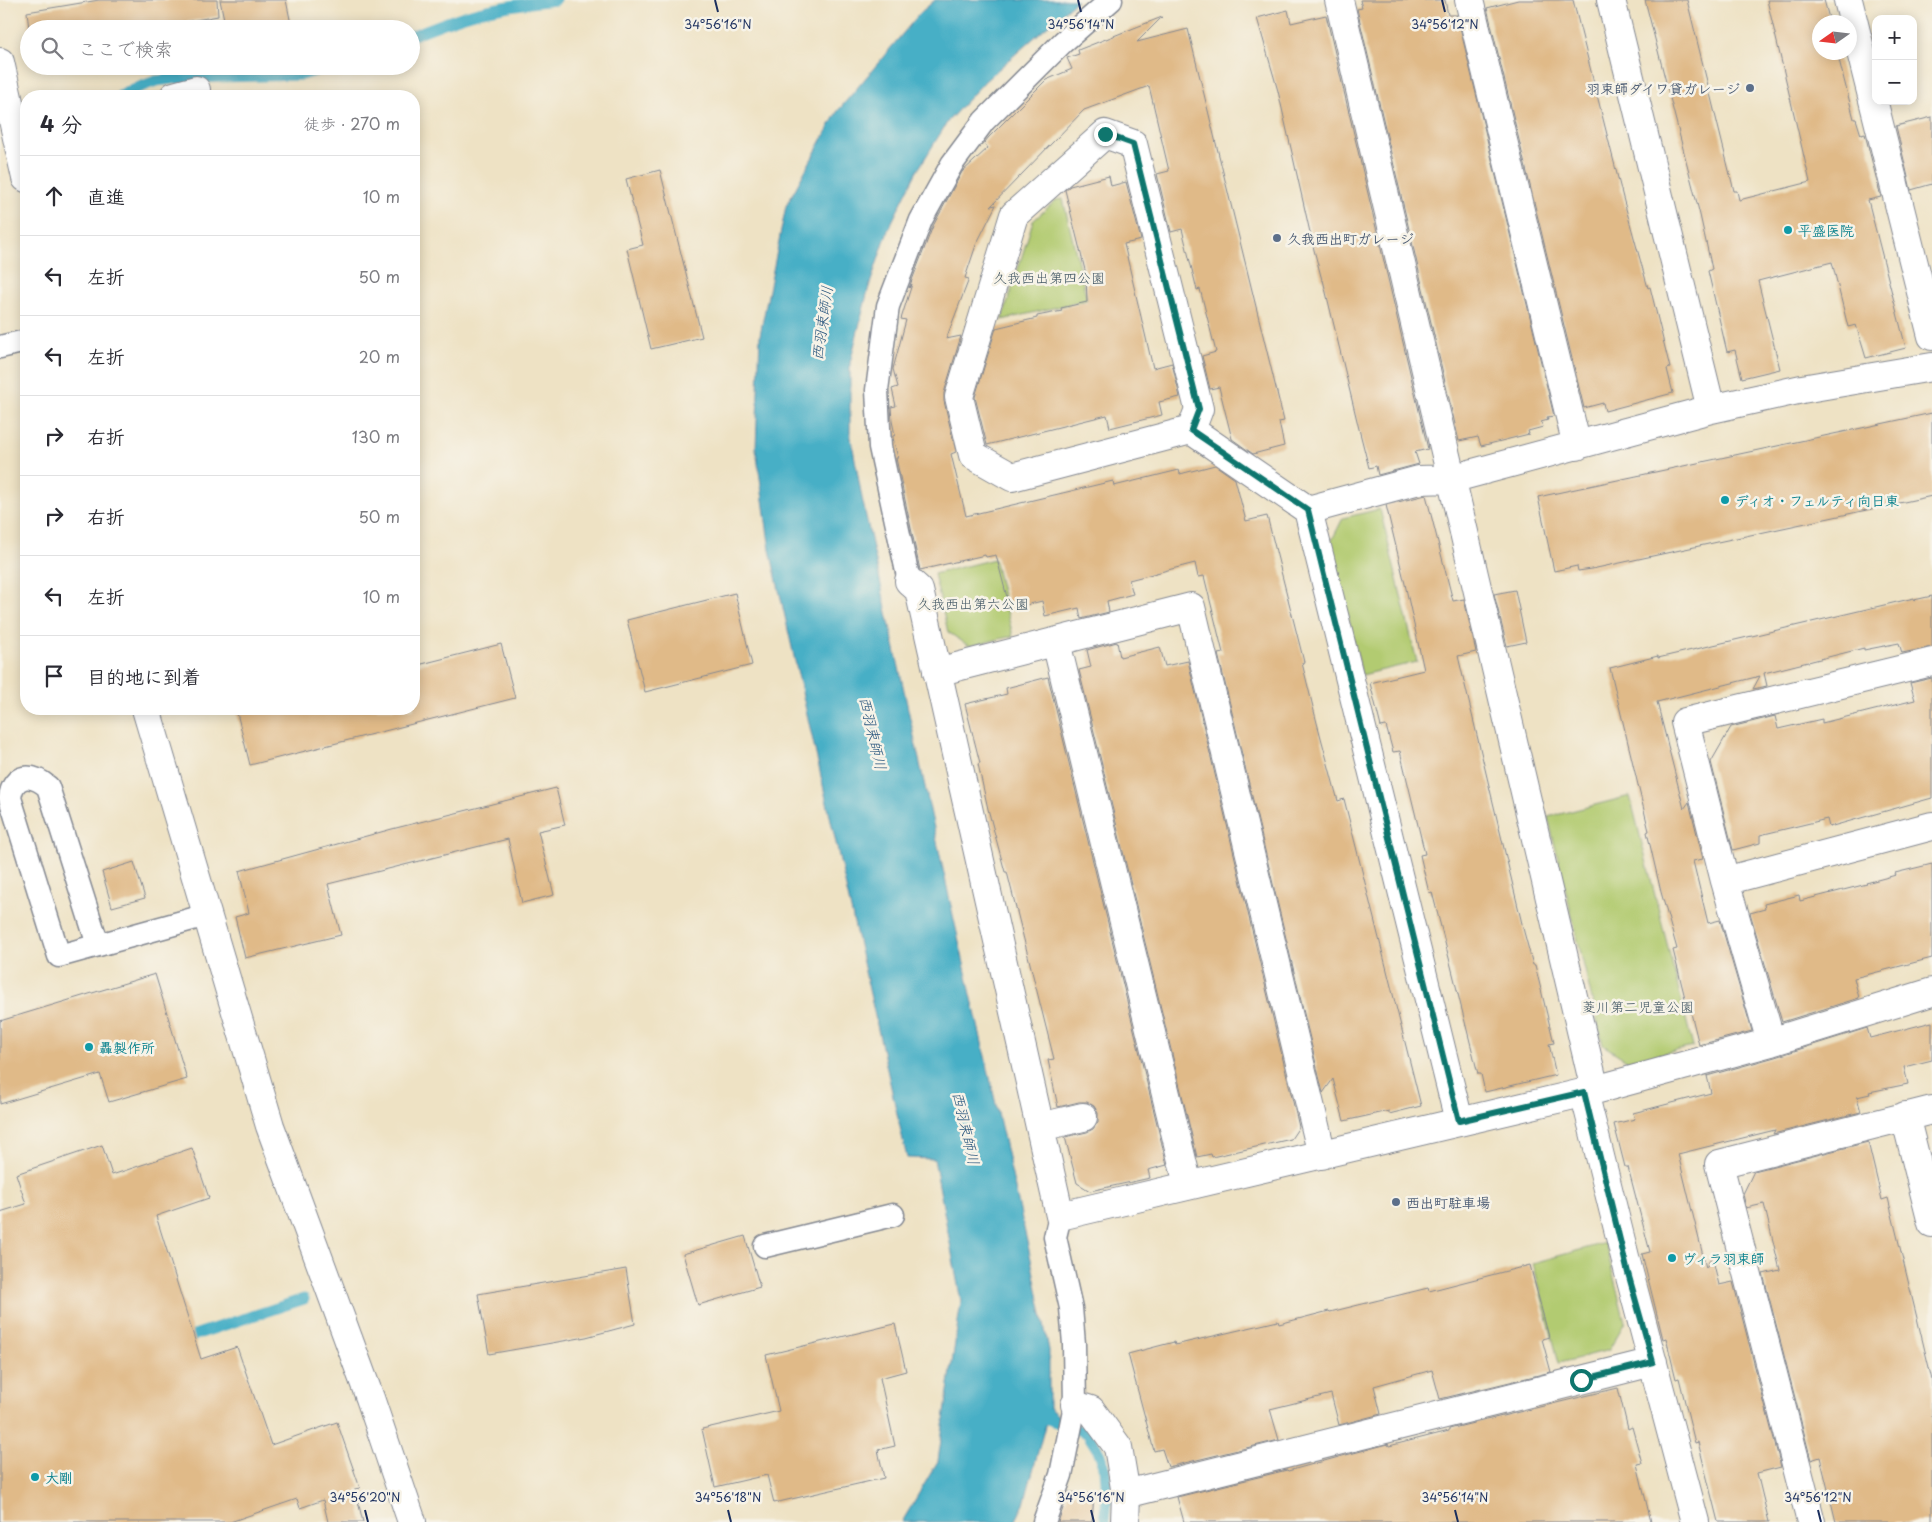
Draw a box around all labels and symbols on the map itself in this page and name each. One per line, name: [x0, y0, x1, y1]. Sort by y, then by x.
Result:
text: 34°56'16"N: [684, 15, 752, 33]
text: 34°56'14"N: [1048, 15, 1114, 33]
text: 34°56'12"N: [1411, 15, 1479, 33]
north arrow: [1812, 15, 1857, 60]
place label: 羽束師ダイワ貸ガレージ: [1587, 78, 1740, 99]
marker: 羽束師ダイワ貸ガレージ: [1744, 82, 1756, 94]
route end: [1094, 123, 1117, 146]
place label: 平盛医院: [1798, 220, 1854, 241]
marker: 平盛医院: [1782, 224, 1794, 236]
place label: 久我西出町ガレージ: [1287, 228, 1414, 249]
marker: 久我西出町ガレージ: [1271, 232, 1283, 244]
park label: 久我西出第四公園: [993, 267, 1105, 288]
water label: 西羽束師川: [804, 284, 838, 362]
place label: ディオ・フェルティ向日東: [1735, 490, 1899, 511]
marker: ディオ・フェルティ向日東: [1719, 494, 1731, 506]
park label: 久我西出第六公園: [917, 593, 1029, 614]
water label: 西羽束師川: [854, 694, 894, 772]
park label: 菱川第二児童公園: [1582, 996, 1694, 1017]
place label: 轟製作所: [99, 1037, 155, 1058]
marker: 轟製作所: [83, 1041, 95, 1053]
water label: 西羽束師川: [947, 1089, 987, 1167]
place label: 西出町駐車場: [1406, 1192, 1490, 1213]
marker: 西出町駐車場: [1390, 1196, 1402, 1208]
place label: ヴィラ羽束師: [1682, 1248, 1765, 1269]
marker: ヴィラ羽束師: [1666, 1252, 1678, 1264]
route start: [1570, 1369, 1593, 1392]
place label: 大剛: [45, 1467, 73, 1488]
marker: 大剛: [29, 1471, 41, 1483]
text: 34°56'20"N: [330, 1488, 400, 1506]
text: 34°56'18"N: [695, 1488, 761, 1506]
text: 34°56'16"N: [1057, 1488, 1125, 1506]
text: 34°56'14"N: [1422, 1488, 1488, 1506]
text: 34°56'12"N: [1784, 1488, 1852, 1506]

